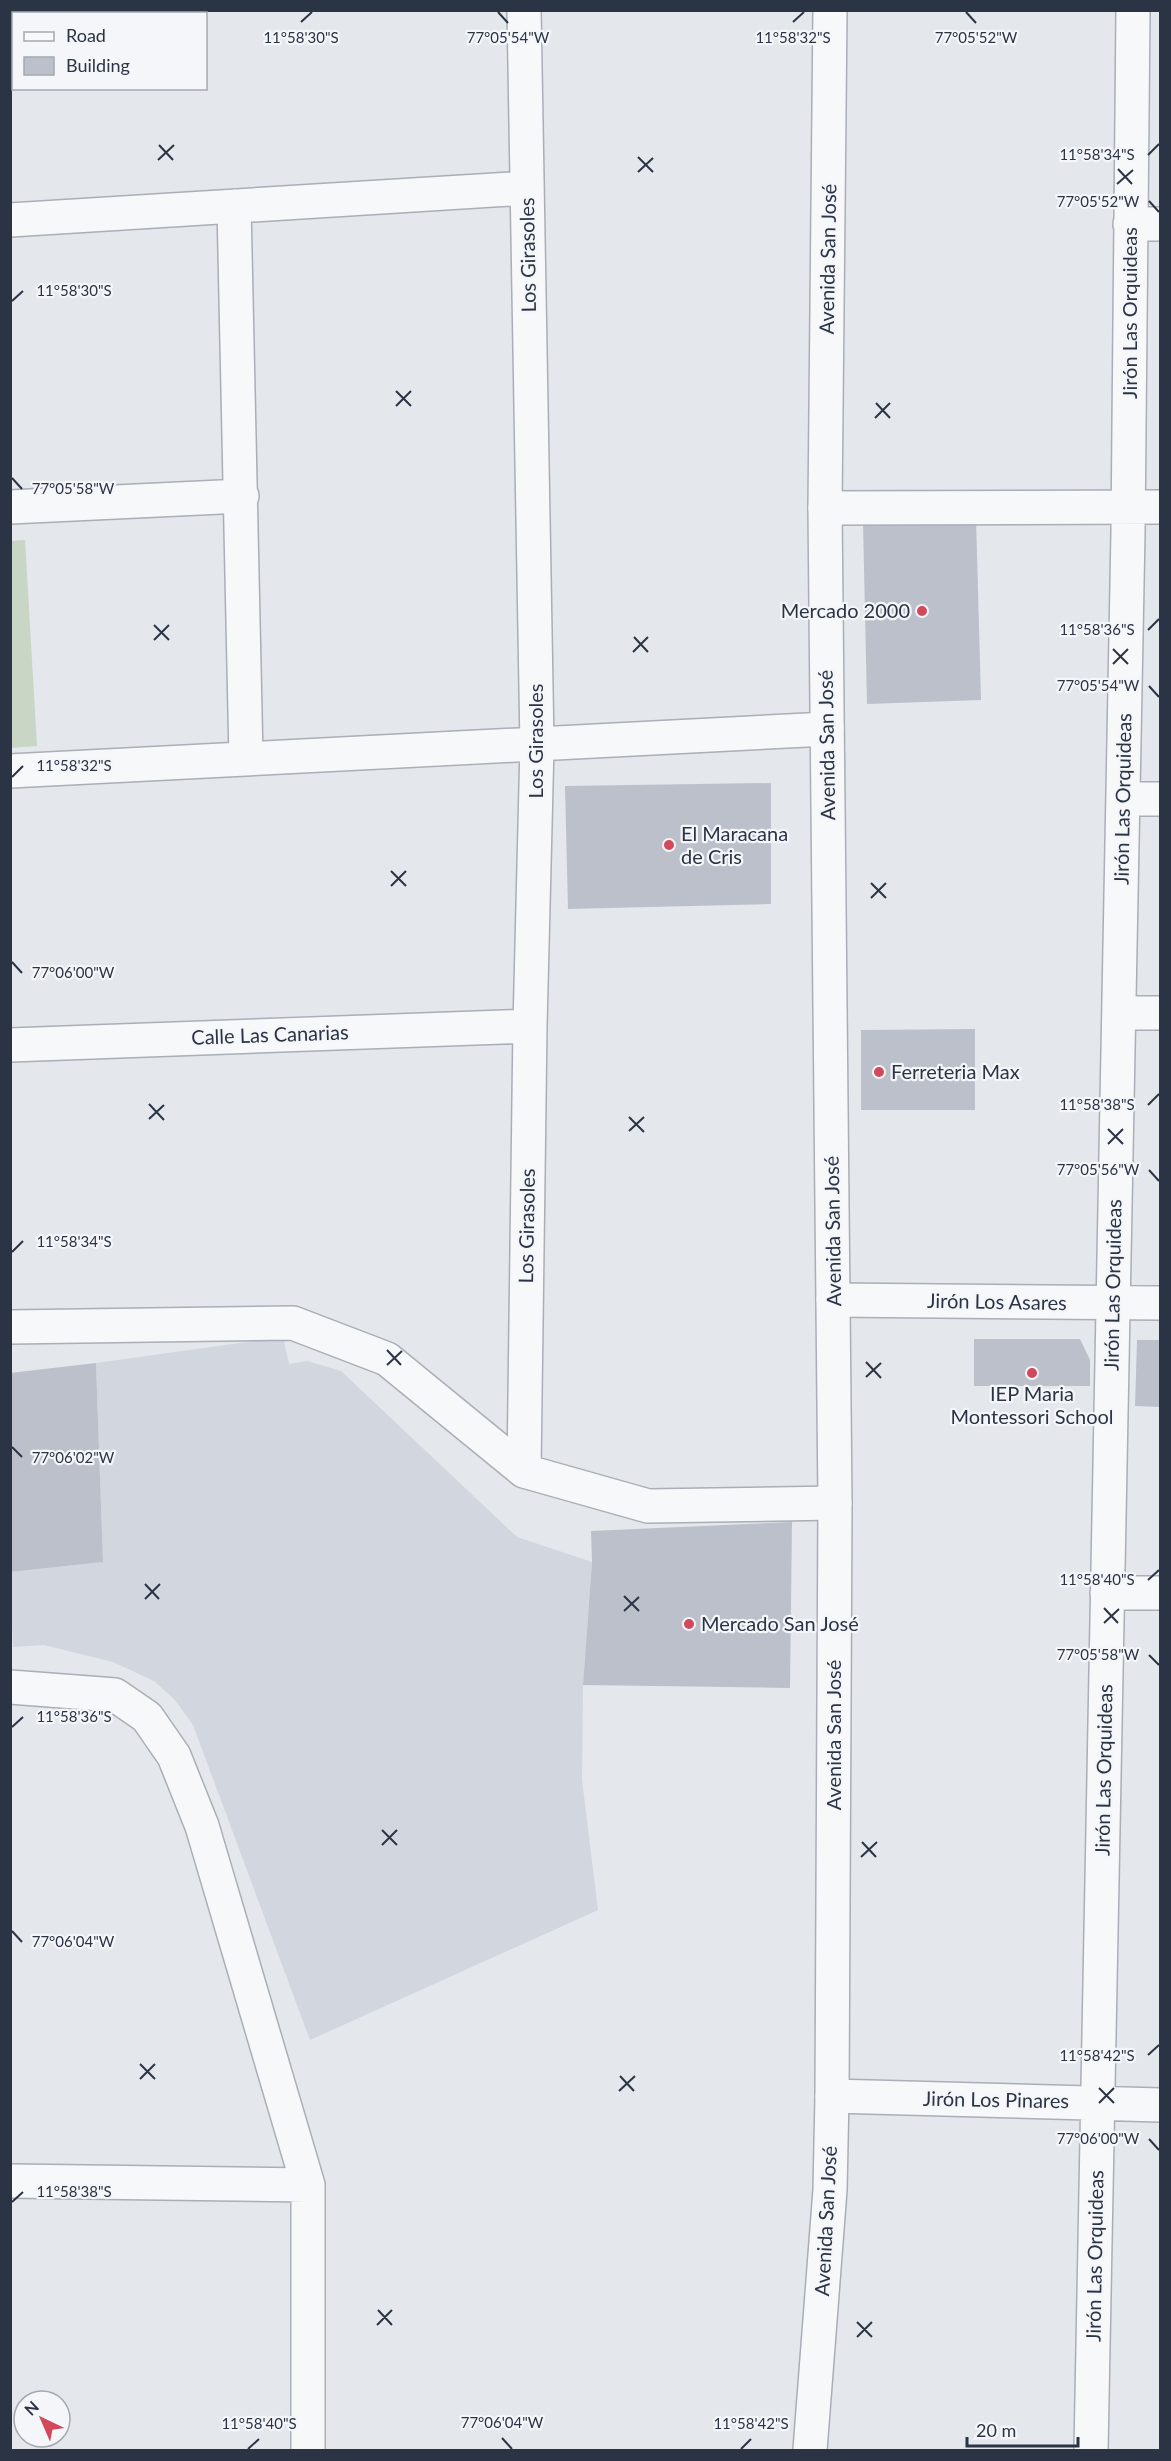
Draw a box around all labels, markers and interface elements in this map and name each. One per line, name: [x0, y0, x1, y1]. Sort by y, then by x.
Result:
legend: [12, 12, 207, 90]
text: Road: [66, 24, 106, 46]
text: 11°58'30"S: [263, 28, 339, 46]
text: 77°05'54"W: [467, 28, 550, 46]
text: 11°58'32"S: [755, 28, 831, 46]
text: 77°05'52"W: [935, 28, 1018, 46]
text: Building: [66, 54, 130, 76]
text: 11°58'34"S: [1059, 145, 1135, 163]
street label: Avenida San José: [814, 184, 840, 334]
text: 77°05'52"W: [1057, 192, 1140, 210]
street label: Los Girasoles: [514, 197, 540, 313]
street label: Jirón Las Orquideas: [1117, 227, 1141, 399]
text: 11°58'30"S: [36, 281, 112, 299]
text: 77°05'58"W: [32, 479, 115, 497]
place label: Mercado 2000: [781, 598, 910, 622]
marker: Mercado 2000: [915, 604, 929, 618]
text: 11°58'36"S: [1059, 620, 1135, 638]
street label: Avenida San José: [813, 670, 839, 820]
text: 77°05'54"W: [1057, 676, 1140, 694]
street label: Los Girasoles: [523, 684, 547, 799]
street label: Jirón Las Orquideas: [1109, 713, 1135, 885]
text: 11°58'32"S: [36, 756, 112, 774]
place label: El Maracana de Cris: [681, 821, 788, 868]
marker: El Maracana de Cris: [662, 838, 676, 852]
text: 77°06'00"W: [32, 963, 115, 981]
street label: Calle Las Canarias: [191, 1019, 349, 1049]
place label: Ferreteria Max: [891, 1059, 1020, 1083]
marker: Ferreteria Max: [872, 1065, 886, 1079]
text: 11°58'38"S: [1059, 1095, 1135, 1113]
street label: Avenida San José: [819, 1156, 845, 1306]
text: 77°05'56"W: [1057, 1160, 1140, 1178]
street label: Los Girasoles: [513, 1168, 539, 1284]
street label: Jirón Las Orquideas: [1099, 1199, 1125, 1371]
text: 11°58'34"S: [36, 1232, 112, 1250]
street label: Jirón Los Asares: [927, 1288, 1067, 1314]
marker: IEP Maria Montessori School: [1025, 1366, 1039, 1380]
place label: IEP Maria Montessori School: [950, 1381, 1114, 1428]
text: 77°06'02"W: [32, 1448, 115, 1466]
text: 11°58'40"S: [1059, 1570, 1135, 1588]
place label: Mercado San José: [701, 1611, 859, 1635]
marker: Mercado San José: [682, 1617, 696, 1631]
text: 77°05'58"W: [1057, 1645, 1140, 1663]
street label: Avenida San José: [821, 1660, 845, 1810]
street label: Jirón Las Orquideas: [1090, 1684, 1116, 1856]
text: 11°58'36"S: [36, 1707, 112, 1725]
text: 77°06'04"W: [32, 1932, 115, 1950]
text: 11°58'42"S: [1059, 2046, 1135, 2064]
street label: Jirón Los Pinares: [923, 2086, 1069, 2112]
text: 77°06'00"W: [1057, 2129, 1140, 2147]
street label: Avenida San José: [809, 2145, 841, 2297]
street label: Jirón Las Orquideas: [1081, 2170, 1107, 2342]
text: 11°58'38"S: [36, 2182, 112, 2200]
north arrow: [12, 2389, 72, 2449]
text: N: [20, 2397, 42, 2419]
scale bar: [967, 2410, 1078, 2448]
text: 77°06'04"W: [461, 2413, 544, 2431]
text: 11°58'40"S: [221, 2414, 297, 2432]
text: 11°58'42"S: [713, 2414, 789, 2432]
text: 20 m: [976, 2419, 1016, 2441]

